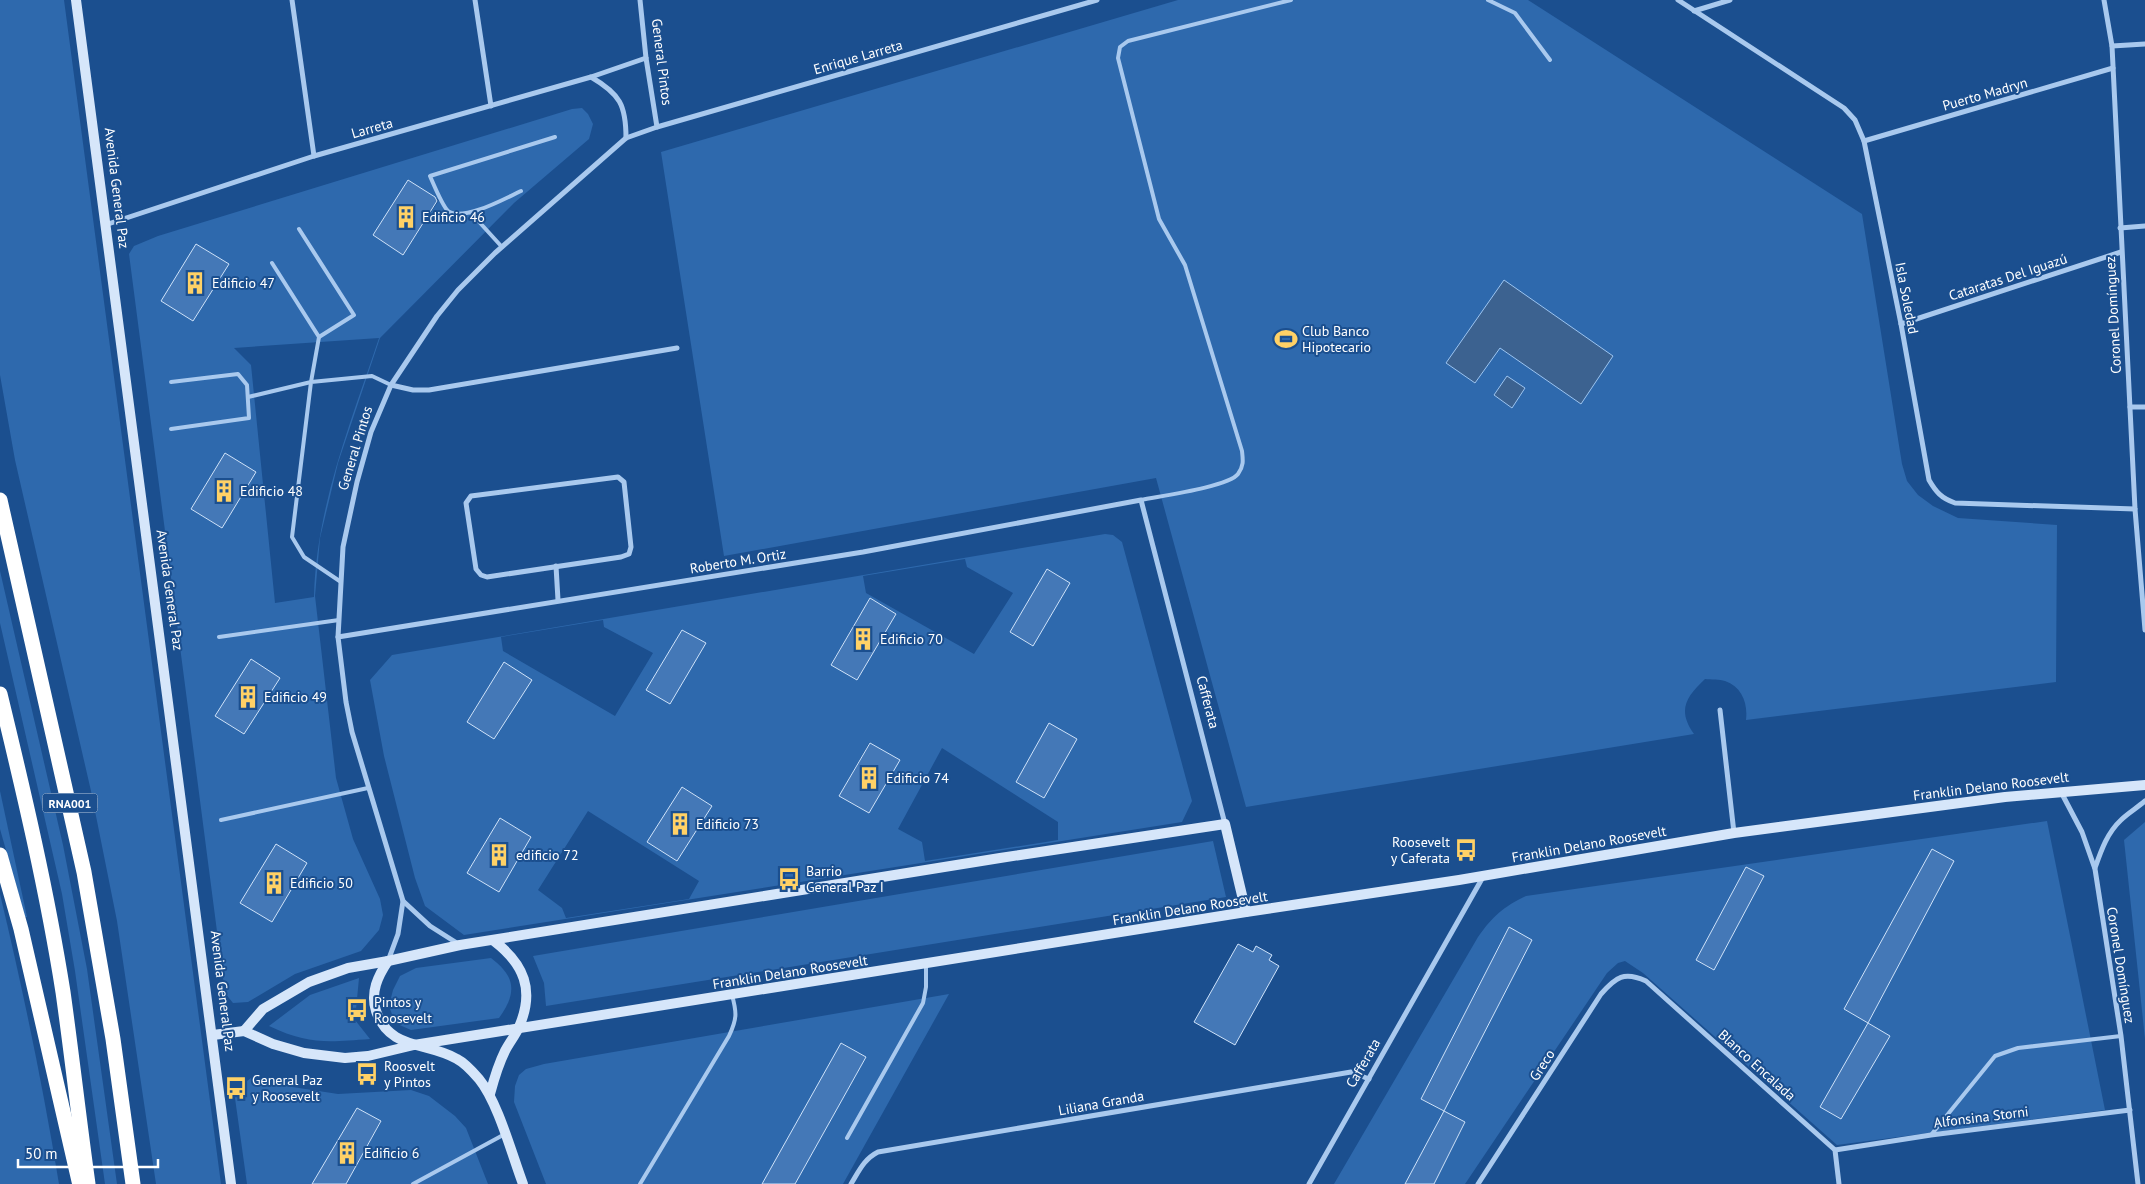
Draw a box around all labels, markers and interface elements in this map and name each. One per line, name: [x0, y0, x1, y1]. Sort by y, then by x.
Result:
street label: General Pintos: [648, 18, 676, 106]
street label: Enrique Larreta: [811, 36, 905, 78]
street label: Puerto Madryn: [1940, 73, 2030, 115]
street label: Larreta: [349, 114, 395, 142]
street label: Avenida General Paz: [101, 127, 133, 249]
building icon: Edificio 46: [393, 204, 419, 230]
place label: Edificio 46: [422, 208, 485, 226]
street label: Cataratas Del Iguazú: [1947, 249, 2069, 305]
street label: Coronel Domínguez: [2101, 256, 2125, 374]
street label: Isla Soledad: [1891, 261, 1923, 335]
building icon: Edificio 47: [182, 270, 208, 296]
place label: Edificio 47: [212, 274, 275, 292]
place label: Club Banco Hipotecario: [1302, 322, 1371, 356]
sports icon: Club Banco Hipotecario: [1273, 326, 1299, 352]
street label: General Pintos: [334, 404, 376, 492]
building icon: Edificio 48: [211, 478, 237, 504]
place label: Edificio 48: [240, 482, 303, 500]
street label: Avenida General Paz: [153, 529, 187, 651]
street label: Roberto M. Ortiz: [689, 545, 787, 577]
building icon: Edificio 70: [850, 626, 876, 652]
place label: Edificio 70: [880, 630, 943, 648]
street label: Cafferata: [1192, 674, 1224, 730]
building icon: Edificio 49: [235, 684, 261, 710]
place label: Edificio 49: [264, 688, 327, 706]
building icon: Edificio 74: [856, 765, 882, 791]
street label: Franklin Delano Roosevelt: [1912, 767, 2070, 804]
place label: Edificio 74: [886, 769, 949, 787]
road number: RNA001: [42, 794, 98, 812]
building icon: Edificio 73: [667, 811, 693, 837]
place label: Edificio 73: [696, 815, 759, 833]
street label: Franklin Delano Roosevelt: [1510, 821, 1668, 866]
place label: Roosevelt y Caferata: [1391, 833, 1450, 867]
bus stop icon: Roosevelt y Caferata: [1453, 837, 1479, 863]
building icon: edificio 72: [486, 842, 512, 868]
place label: edificio 72: [516, 846, 579, 864]
place label: Barrio General Paz I: [806, 862, 884, 896]
bus stop icon: Barrio General Paz I: [776, 866, 802, 892]
building icon: Edificio 50: [261, 870, 287, 896]
place label: Edificio 50: [290, 874, 353, 892]
street label: Franklin Delano Roosevelt: [1111, 887, 1269, 929]
street label: Coronel Domínguez: [2103, 906, 2139, 1024]
street label: Avenida General Paz: [207, 930, 239, 1052]
street label: Franklin Delano Roosevelt: [711, 951, 869, 993]
place label: Pintos y Roosevelt: [374, 993, 432, 1027]
bus stop icon: Pintos y Roosevelt: [344, 997, 370, 1023]
street label: Blanco Encalada: [1715, 1026, 1799, 1105]
street label: Cafferata: [1342, 1035, 1384, 1091]
street label: Greco: [1525, 1046, 1559, 1084]
place label: Roosvelt y Pintos: [384, 1057, 435, 1091]
bus stop icon: Roosvelt y Pintos: [354, 1061, 380, 1087]
place label: General Paz y Roosevelt: [252, 1071, 323, 1105]
bus stop icon: General Paz y Roosevelt: [223, 1075, 249, 1101]
street label: Liliana Granda: [1057, 1087, 1145, 1119]
street label: Alfonsina Storni: [1933, 1102, 2029, 1132]
scale bar: [18, 1136, 158, 1168]
building icon: Edificio 6: [334, 1140, 360, 1166]
text: 50 m: [25, 1144, 58, 1163]
place label: Edificio 6: [364, 1144, 419, 1162]

